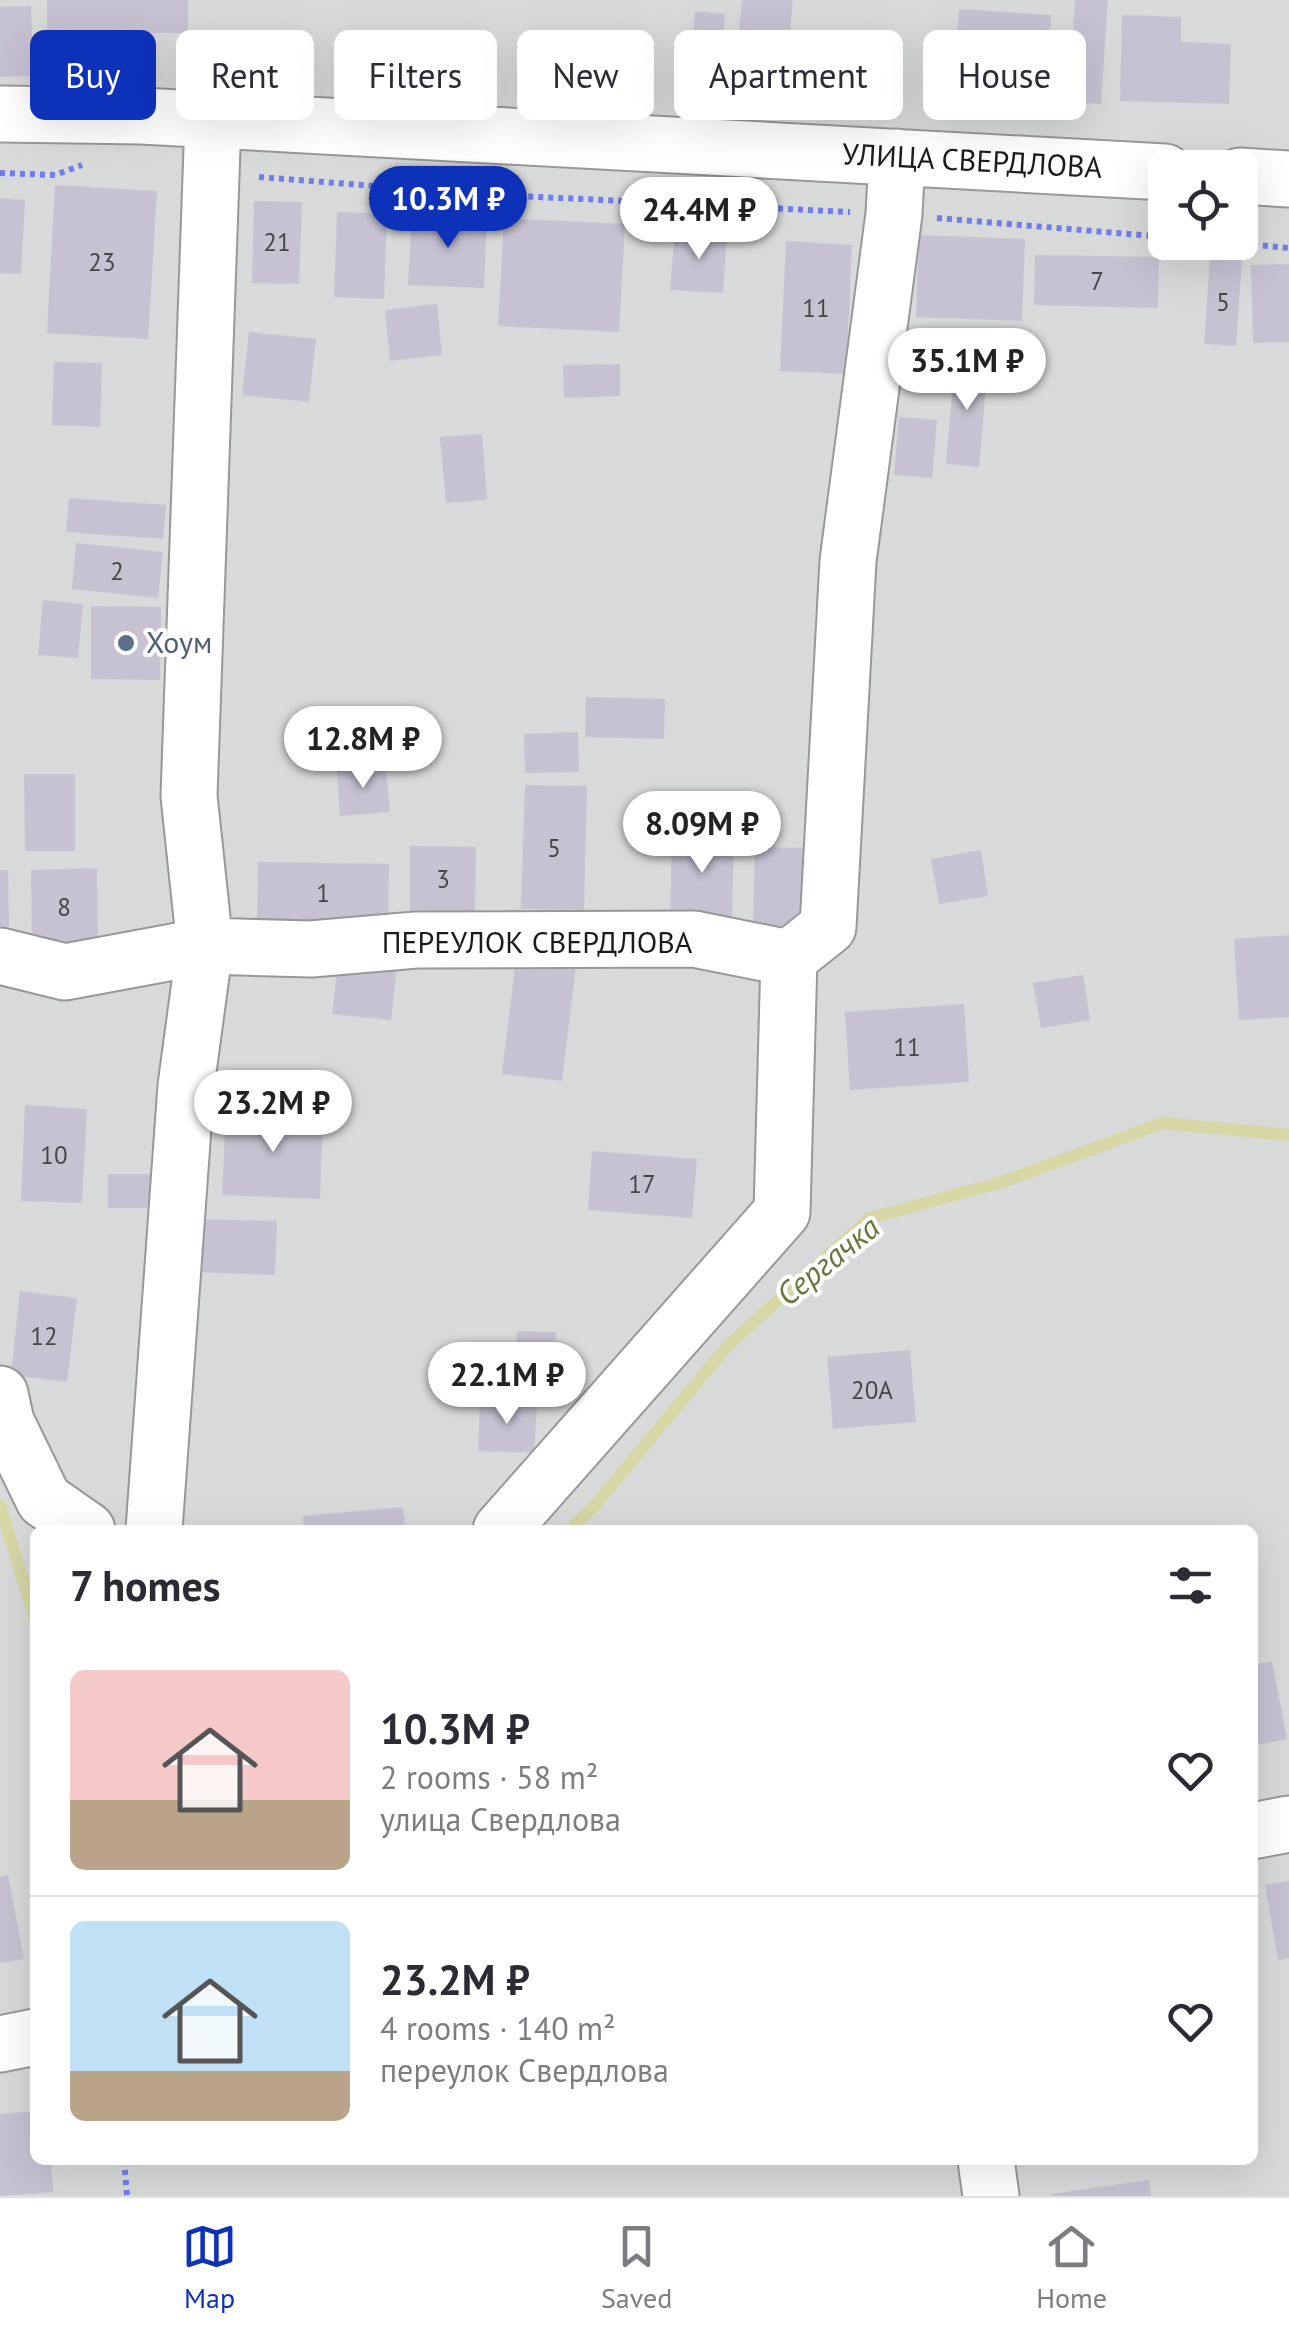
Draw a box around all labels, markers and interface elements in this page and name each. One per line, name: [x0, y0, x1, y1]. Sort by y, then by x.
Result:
chip: Buy: [30, 30, 156, 120]
chip: Rent: [176, 30, 314, 120]
chip: Filters: [334, 30, 497, 120]
chip: New: [517, 30, 654, 120]
chip: Apartment: [674, 30, 903, 120]
chip: House: [923, 30, 1086, 120]
street label: УЛИЦА СВЕРДЛОВА: [841, 133, 1104, 186]
map controls: [1148, 150, 1258, 260]
button: locate: [1148, 150, 1258, 260]
pin: 10.3M ₽: [356, 166, 540, 251]
text: 10.3M ₽: [391, 177, 505, 219]
pin: 24.4M ₽: [607, 177, 791, 262]
text: 24.4M ₽: [642, 188, 756, 230]
house number: 21: [263, 226, 291, 258]
house number: 23: [88, 246, 116, 278]
house number: 7: [1090, 265, 1104, 297]
house number: 5: [1216, 286, 1230, 318]
house number: 11: [802, 292, 830, 324]
pin: 35.1M ₽: [875, 328, 1059, 413]
text: 35.1M ₽: [910, 339, 1024, 381]
house number: 2: [110, 555, 124, 587]
place label: Хоум: [146, 622, 212, 661]
marker: Хоум: [115, 632, 137, 654]
pin: 12.8M ₽: [271, 706, 455, 791]
text: 12.8M ₽: [306, 717, 420, 759]
pin: 8.09M ₽: [610, 791, 794, 876]
text: 8.09M ₽: [645, 802, 759, 844]
house number: 5: [547, 832, 561, 864]
house number: 3: [436, 863, 450, 895]
house number: 1: [316, 877, 330, 909]
house number: 8: [57, 891, 71, 923]
street label: ПЕРЕУЛОК СВЕРДЛОВА: [382, 922, 693, 961]
house number: 11: [893, 1031, 921, 1063]
pin: 23.2M ₽: [181, 1070, 365, 1155]
text: 23.2M ₽: [216, 1081, 330, 1123]
house number: 10: [40, 1139, 68, 1171]
house number: 17: [628, 1168, 656, 1200]
water label: Сергачка: [767, 1206, 888, 1315]
house number: 12: [30, 1320, 58, 1352]
pin: 22.1M ₽: [415, 1342, 599, 1427]
text: 22.1M ₽: [450, 1353, 564, 1395]
house number: 20А: [851, 1374, 893, 1406]
text: 7 homes: [70, 1558, 221, 1613]
icon: filters: [1163, 1558, 1218, 1613]
text: 10.3M ₽: [380, 1701, 530, 1756]
icon: home: [150, 1710, 270, 1830]
icon: heart: [1163, 1743, 1218, 1798]
text: 2 rooms · 58 m²: [380, 1756, 598, 1798]
text: улица Свердлова: [380, 1798, 621, 1840]
text: 23.2M ₽: [380, 1952, 530, 2007]
icon: home: [150, 1961, 270, 2081]
icon: heart: [1163, 1994, 1218, 2049]
text: 4 rooms · 140 m²: [380, 2007, 616, 2049]
text: переулок Свердлова: [380, 2049, 669, 2091]
tab: Map: [182, 2219, 237, 2316]
tab: Saved: [601, 2219, 672, 2316]
tab: Home: [1036, 2219, 1107, 2316]

